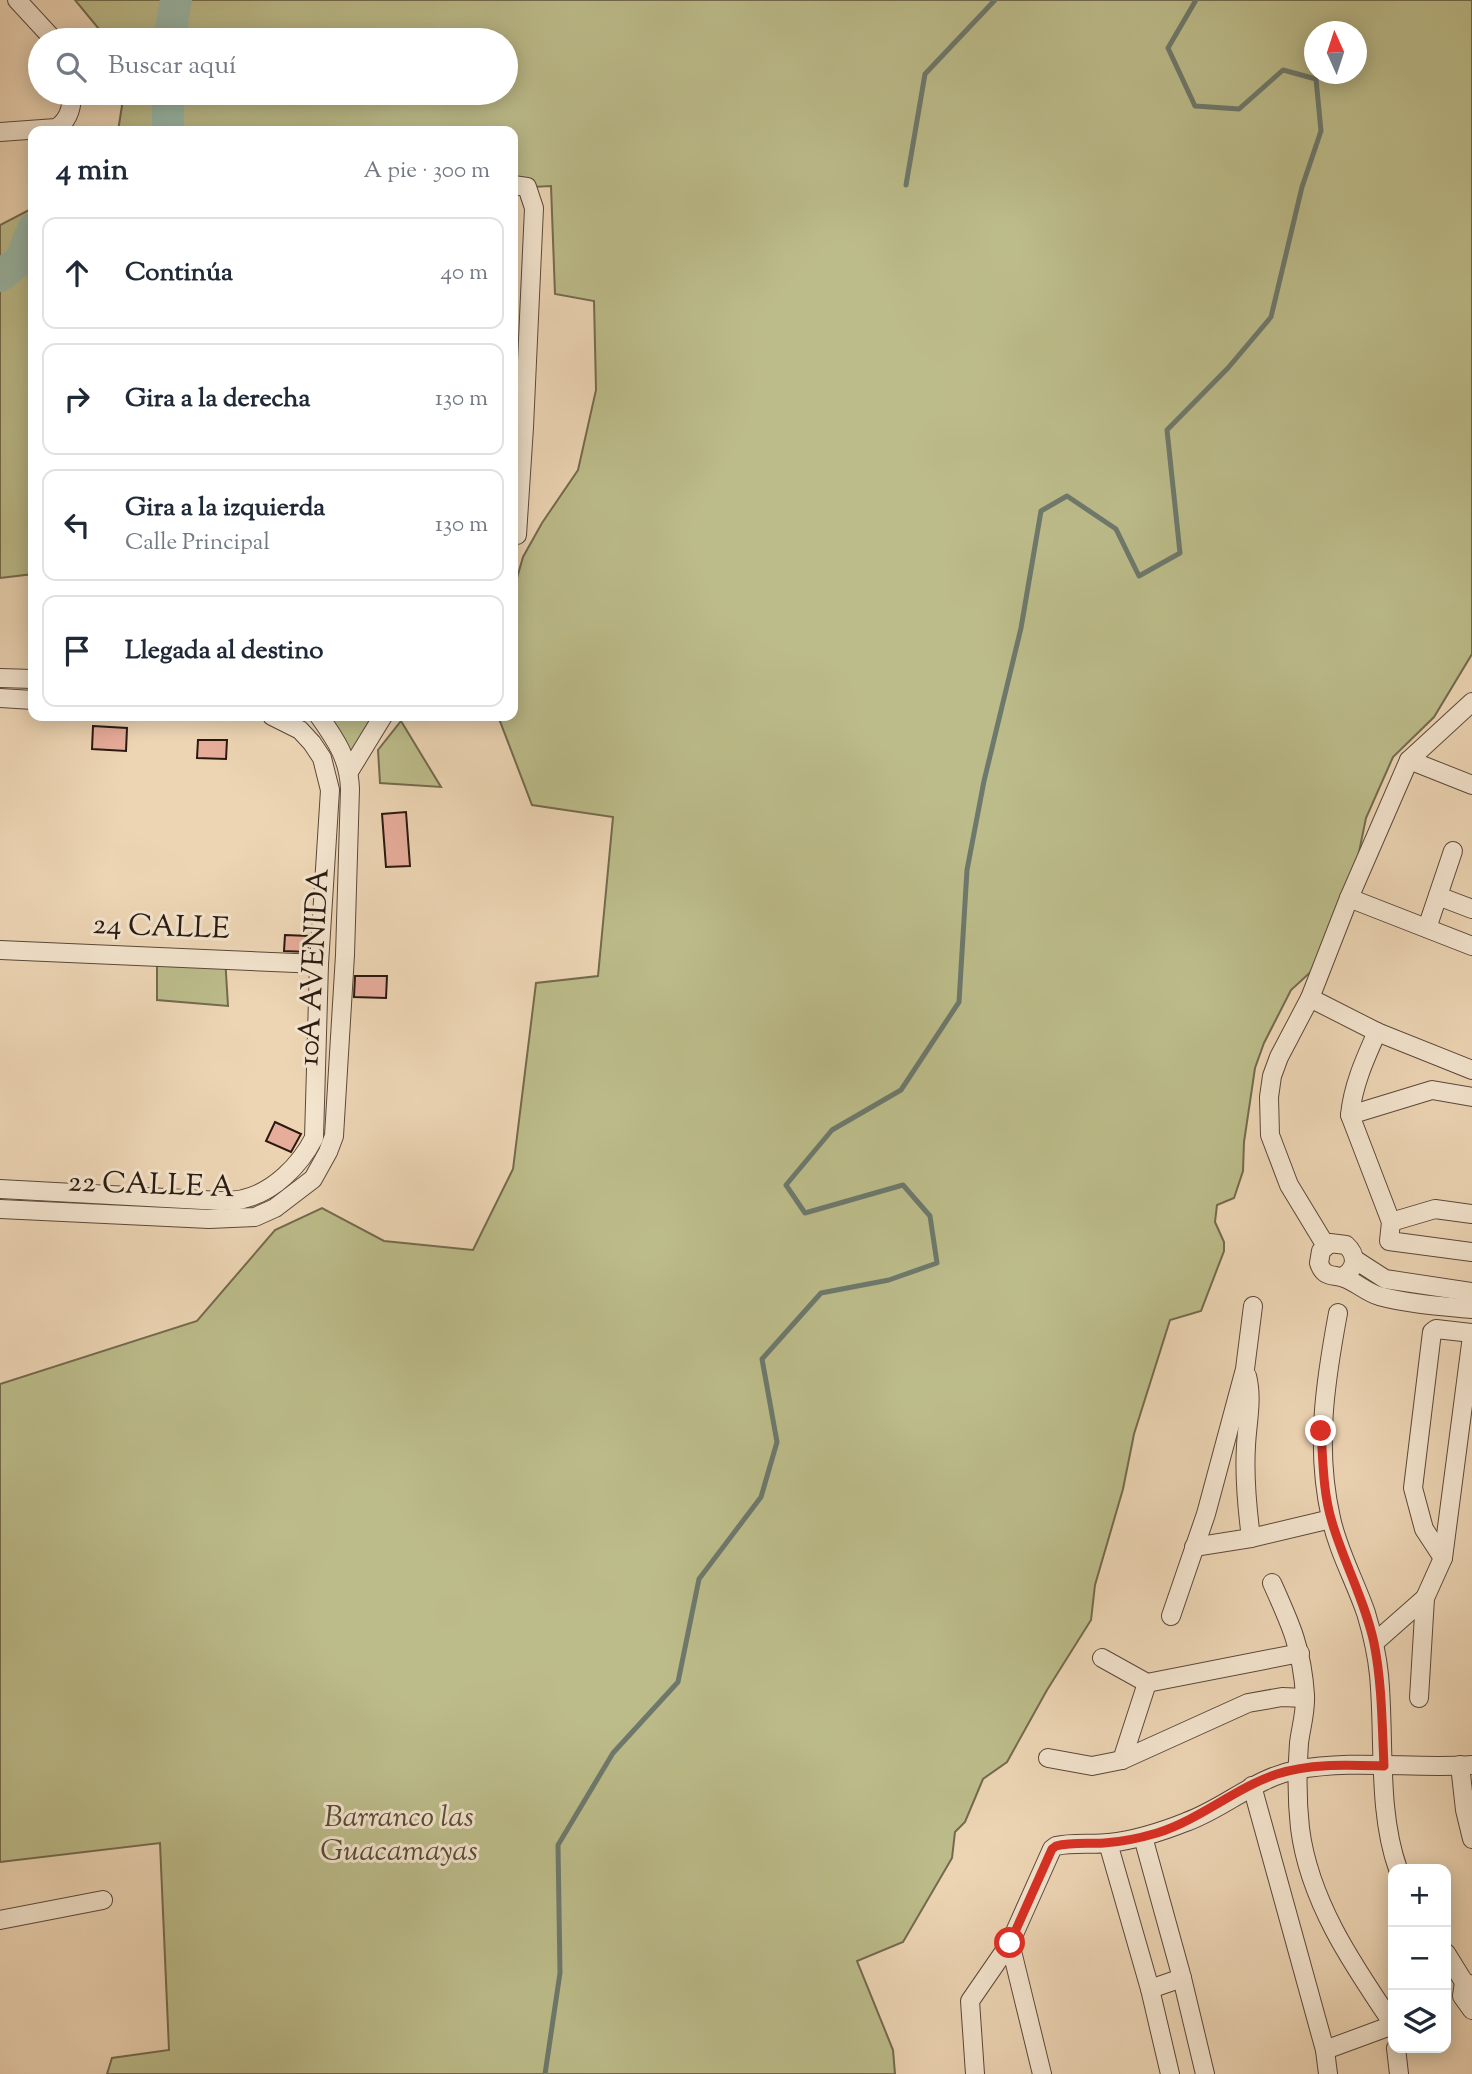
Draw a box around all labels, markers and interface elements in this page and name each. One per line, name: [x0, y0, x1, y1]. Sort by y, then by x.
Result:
north arrow: [1304, 21, 1367, 84]
search box: [28, 28, 518, 105]
icon: search: [52, 48, 90, 86]
text: Buscar aquí: [108, 48, 237, 85]
text: 4 min: [56, 150, 129, 193]
text: A pie · 300 m: [364, 155, 490, 188]
icon: ahead: [58, 254, 96, 292]
text: Continúa: [125, 255, 233, 292]
text: 40 m: [441, 257, 488, 290]
icon: right: [58, 380, 96, 418]
text: Gira a la derecha: [125, 381, 310, 418]
text: 130 m: [435, 383, 488, 416]
text: Gira a la izquierda: [125, 490, 325, 527]
icon: left: [58, 506, 96, 544]
text: 130 m: [435, 509, 488, 542]
text: Calle Principal: [125, 527, 270, 560]
icon: arrive: [58, 632, 96, 670]
text: Llegada al destino: [125, 633, 323, 670]
street label: 10A AVENIDA: [288, 867, 342, 1067]
street label: 24 CALLE: [92, 904, 230, 952]
street label: 22 CALLE A: [67, 1162, 235, 1210]
route end: [1305, 1415, 1336, 1446]
park label: Barranco las Guacamayas: [320, 1797, 478, 1874]
map controls: [1388, 1864, 1451, 2053]
button: +: [1388, 1864, 1451, 1927]
route start: [994, 1927, 1025, 1958]
button: −: [1388, 1927, 1451, 1990]
button: layers: [1388, 1990, 1451, 2053]

